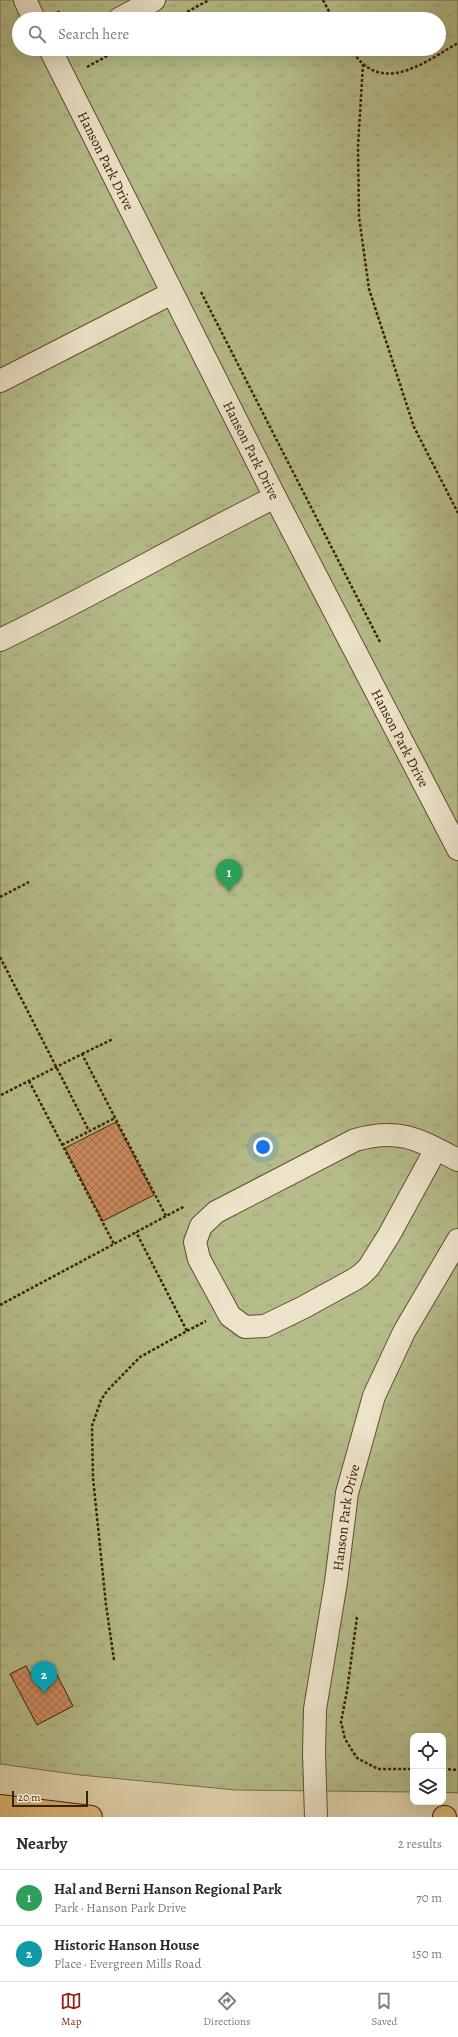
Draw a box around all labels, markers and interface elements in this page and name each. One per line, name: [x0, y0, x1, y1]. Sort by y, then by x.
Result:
search box: [12, 12, 446, 56]
icon: search: [26, 23, 48, 45]
text: Search here: [58, 24, 129, 44]
street label: Hanson Park Drive: [73, 108, 139, 213]
street label: Hanson Park Drive: [219, 398, 284, 503]
street label: Hanson Park Drive: [367, 686, 434, 790]
pin: 1: [216, 859, 242, 892]
your location: [253, 1137, 273, 1157]
street label: Hanson Park Drive: [328, 1462, 364, 1572]
pin: 2: [31, 1661, 57, 1694]
map controls: [410, 1733, 446, 1805]
button: locate: [410, 1733, 446, 1769]
button: layers: [410, 1769, 446, 1805]
scale bar: [12, 1789, 88, 1808]
text: 20 m: [18, 1790, 40, 1805]
text: Nearby: [16, 1832, 67, 1855]
text: 2 results: [398, 1835, 442, 1852]
text: Hal and Berni Hanson Regional Park: [54, 1879, 282, 1899]
text: 1: [27, 1889, 31, 1906]
text: 70 m: [416, 1889, 442, 1906]
text: Park · Hanson Park Drive: [54, 1899, 186, 1916]
text: Historic Hanson House: [54, 1935, 199, 1955]
text: 2: [26, 1945, 32, 1962]
text: 150 m: [412, 1945, 442, 1962]
text: Place · Evergreen Mills Road: [54, 1955, 201, 1972]
tab: Map: [60, 1990, 82, 2029]
tab: Directions: [203, 1990, 251, 2029]
tab: Saved: [371, 1990, 398, 2029]

